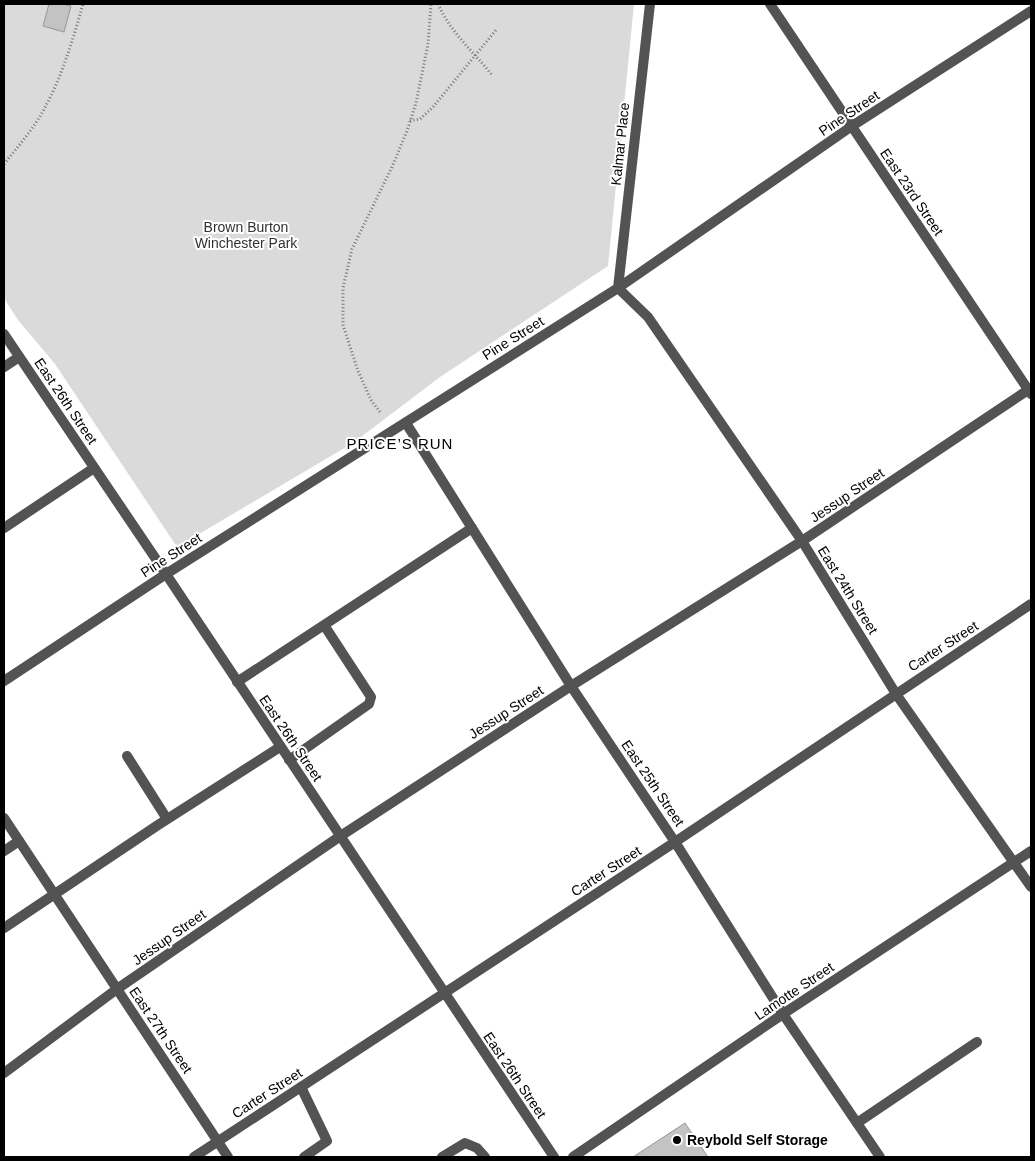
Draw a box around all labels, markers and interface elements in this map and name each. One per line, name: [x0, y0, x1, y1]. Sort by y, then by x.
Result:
street label: Pine Street: [816, 87, 882, 139]
street label: Kalmar Place: [608, 102, 632, 186]
street label: East 23rd Street: [877, 146, 947, 238]
park label: Brown Burton Winchester Park: [195, 219, 298, 251]
street label: Pine Street: [479, 313, 547, 363]
street label: East 26th Street: [31, 355, 101, 447]
district label: PRICE’S RUN: [347, 435, 453, 452]
street label: Jessup Street: [807, 464, 887, 526]
street label: Pine Street: [138, 529, 204, 581]
street label: East 24th Street: [815, 543, 881, 637]
street label: Carter Street: [905, 617, 981, 675]
street label: Jessup Street: [466, 682, 546, 742]
street label: East 26th Street: [256, 692, 326, 784]
street label: East 25th Street: [618, 737, 688, 829]
street label: Carter Street: [568, 842, 644, 900]
street label: Jessup Street: [129, 906, 209, 968]
street label: Lamotte Street: [751, 959, 837, 1023]
street label: East 27th Street: [126, 984, 196, 1076]
street label: East 26th Street: [480, 1029, 550, 1121]
street label: Carter Street: [229, 1064, 305, 1122]
place label: Reybold Self Storage: [687, 1132, 828, 1148]
marker: Reybold Self Storage: [671, 1134, 683, 1146]

